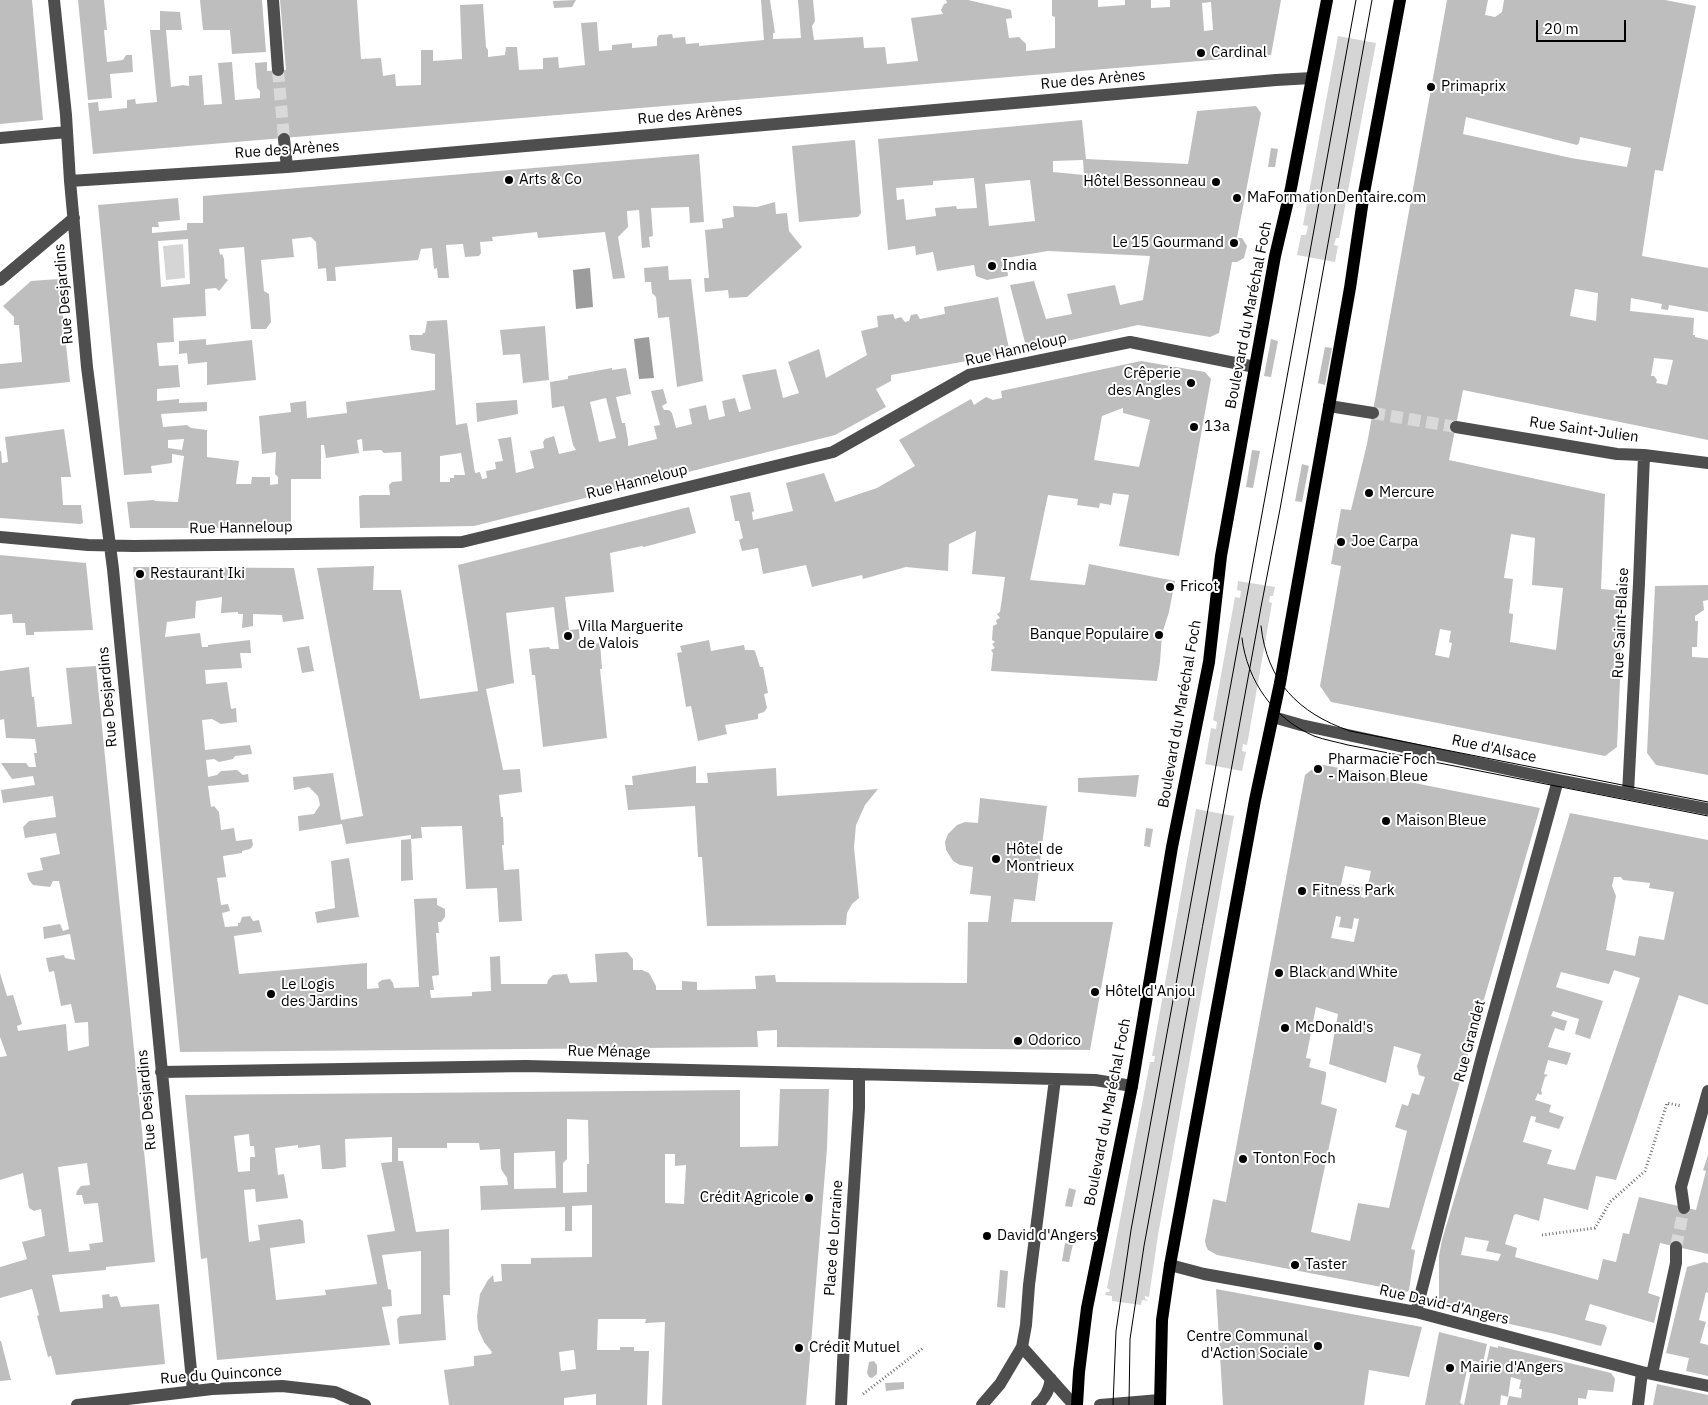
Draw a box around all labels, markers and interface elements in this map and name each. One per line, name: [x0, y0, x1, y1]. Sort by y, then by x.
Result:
scale bar: [1538, 10, 1628, 42]
text: 20 m: [1544, 19, 1579, 38]
place label: Cardinal: [1211, 44, 1267, 62]
marker: Cardinal: [1195, 47, 1207, 59]
street label: Rue des Arènes: [1040, 66, 1146, 94]
place label: Primaprix: [1441, 78, 1506, 96]
marker: Primaprix: [1425, 81, 1437, 93]
street label: Rue des Arènes: [637, 101, 743, 129]
street label: Rue des Arènes: [234, 137, 340, 163]
place label: Arts & Co: [519, 171, 582, 189]
place label: Hôtel Bessonneau: [1083, 173, 1206, 191]
marker: Arts & Co: [503, 174, 515, 186]
marker: Hôtel Bessonneau: [1210, 176, 1222, 188]
place label: MaFormationDentaire.com: [1247, 189, 1426, 207]
marker: MaFormationDentaire.com: [1231, 192, 1243, 204]
street label: Boulevard du Maréchal Foch: [1222, 220, 1276, 410]
place label: Le 15 Gourmand: [1112, 234, 1224, 252]
marker: Le 15 Gourmand: [1228, 237, 1240, 249]
street label: Rue Desjardins: [51, 243, 77, 345]
place label: India: [1002, 257, 1037, 275]
marker: India: [986, 260, 998, 272]
street label: Rue Hanneloup: [964, 330, 1068, 370]
place label: Crêperie des Angles: [1108, 365, 1181, 400]
marker: Crêperie des Angles: [1185, 377, 1197, 389]
street label: Rue Saint-Julien: [1528, 413, 1640, 447]
place label: 13a: [1204, 418, 1230, 436]
marker: 13a: [1188, 421, 1200, 433]
street label: Rue Hanneloup: [585, 461, 689, 503]
place label: Mercure: [1379, 484, 1435, 502]
marker: Mercure: [1363, 487, 1375, 499]
street label: Rue Hanneloup: [189, 518, 293, 538]
place label: Joe Carpa: [1351, 533, 1418, 551]
marker: Joe Carpa: [1335, 536, 1347, 548]
place label: Restaurant Iki: [150, 565, 245, 583]
street label: Rue Saint-Blaise: [1609, 567, 1633, 679]
marker: Restaurant Iki: [134, 568, 146, 580]
place label: Fricot: [1180, 578, 1218, 596]
marker: Fricot: [1164, 581, 1176, 593]
place label: Villa Marguerite de Valois: [578, 618, 683, 653]
street label: Boulevard du Maréchal Foch: [1155, 619, 1205, 809]
place label: Banque Populaire: [1030, 626, 1149, 644]
marker: Banque Populaire: [1153, 629, 1165, 641]
marker: Villa Marguerite de Valois: [562, 630, 574, 642]
street label: Rue Desjardins: [95, 646, 121, 748]
street label: Rue d'Alsace: [1450, 731, 1538, 767]
place label: Pharmacie Foch - Maison Bleue: [1328, 751, 1436, 786]
marker: Pharmacie Foch - Maison Bleue: [1312, 763, 1324, 775]
place label: Maison Bleue: [1396, 812, 1487, 830]
marker: Maison Bleue: [1380, 815, 1392, 827]
place label: Hôtel de Montrieux: [1006, 841, 1074, 876]
marker: Hôtel de Montrieux: [990, 853, 1002, 865]
place label: Fitness Park: [1312, 882, 1395, 900]
marker: Fitness Park: [1296, 885, 1308, 897]
place label: Black and White: [1289, 964, 1398, 982]
marker: Black and White: [1273, 967, 1285, 979]
place label: Le Logis des Jardins: [281, 976, 358, 1011]
place label: Hôtel d'Anjou: [1105, 983, 1195, 1001]
marker: Hôtel d'Anjou: [1089, 986, 1101, 998]
marker: Le Logis des Jardins: [265, 988, 277, 1000]
street label: Rue Grandet: [1450, 998, 1490, 1084]
street label: Boulevard du Maréchal Foch: [1081, 1017, 1135, 1207]
place label: McDonald's: [1295, 1019, 1373, 1037]
marker: McDonald's: [1279, 1022, 1291, 1034]
place label: Odorico: [1028, 1032, 1081, 1050]
marker: Odorico: [1012, 1035, 1024, 1047]
street label: Rue Ménage: [567, 1042, 651, 1062]
street label: Rue Desjardins: [134, 1049, 160, 1151]
place label: Tonton Foch: [1253, 1150, 1336, 1168]
marker: Tonton Foch: [1237, 1153, 1249, 1165]
street label: Place de Lorraine: [821, 1179, 847, 1297]
place label: Crédit Agricole: [700, 1189, 799, 1207]
marker: Crédit Agricole: [803, 1192, 815, 1204]
place label: David d'Angers: [997, 1227, 1097, 1245]
marker: David d'Angers: [981, 1230, 993, 1242]
place label: Taster: [1305, 1256, 1347, 1274]
marker: Taster: [1289, 1259, 1301, 1271]
street label: Rue David-d'Angers: [1377, 1281, 1511, 1329]
place label: Centre Communal d'Action Sociale: [1186, 1328, 1308, 1363]
place label: Crédit Mutuel: [809, 1339, 900, 1357]
marker: Centre Communal d'Action Sociale: [1312, 1340, 1324, 1352]
marker: Crédit Mutuel: [793, 1342, 805, 1354]
place label: Mairie d'Angers: [1460, 1359, 1564, 1377]
street label: Rue du Quinconce: [159, 1362, 283, 1388]
marker: Mairie d'Angers: [1444, 1362, 1456, 1374]

